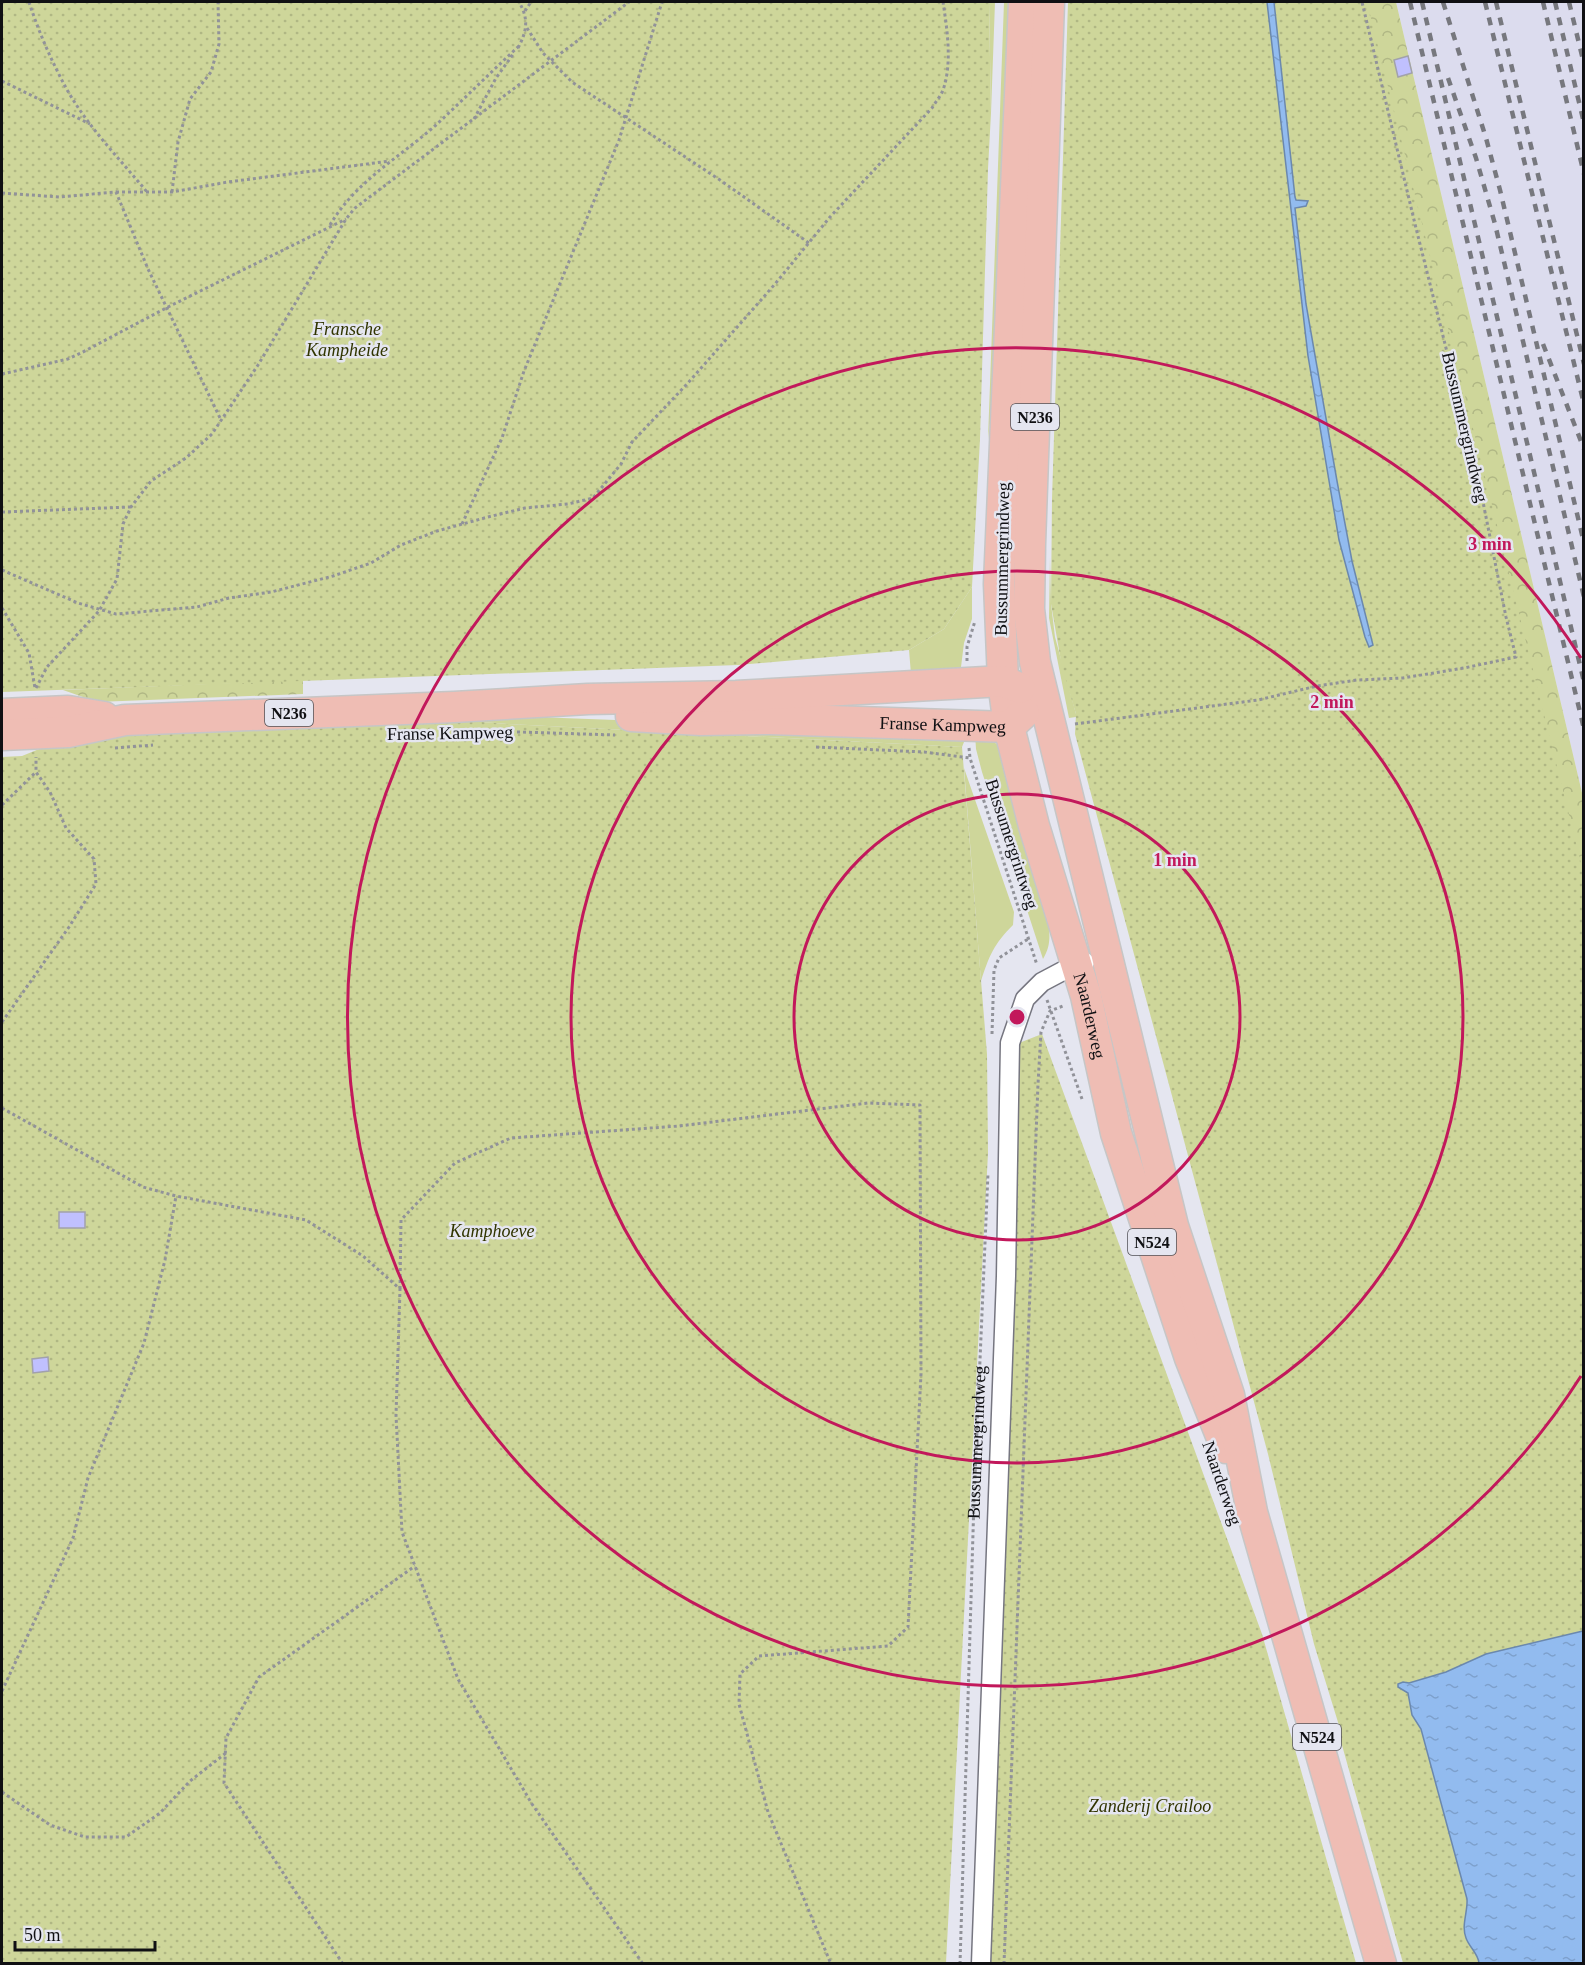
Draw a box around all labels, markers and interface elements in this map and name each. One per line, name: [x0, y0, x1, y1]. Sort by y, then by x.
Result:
park label: Fransche Kampheide: [305, 319, 388, 360]
street label: Bussummergrindweg: [1438, 350, 1492, 504]
road number: N236: [1011, 404, 1059, 430]
street label: Bussummergrindweg: [991, 482, 1013, 636]
text: 3 min: [1468, 534, 1512, 554]
text: 2 min: [1310, 692, 1354, 712]
road number: N236: [265, 700, 313, 726]
street label: Franse Kampweg: [879, 713, 1006, 737]
street label: Franse Kampweg: [387, 722, 513, 744]
street label: Bussumergrintweg: [982, 776, 1042, 912]
text: 1 min: [1153, 850, 1197, 870]
street label: Naarderweg: [1069, 970, 1109, 1061]
centre of rings: [1007, 1007, 1027, 1027]
park label: Kamphoeve: [449, 1221, 534, 1241]
road number: N524: [1128, 1229, 1176, 1255]
street label: Bussummergrindweg: [963, 1365, 990, 1519]
street label: Naarderweg: [1198, 1438, 1246, 1528]
road number: N524: [1293, 1724, 1341, 1750]
park label: Zanderij Crailoo: [1089, 1796, 1211, 1816]
scale bar: [15, 1914, 154, 1952]
text: 50 m: [24, 1925, 61, 1945]

